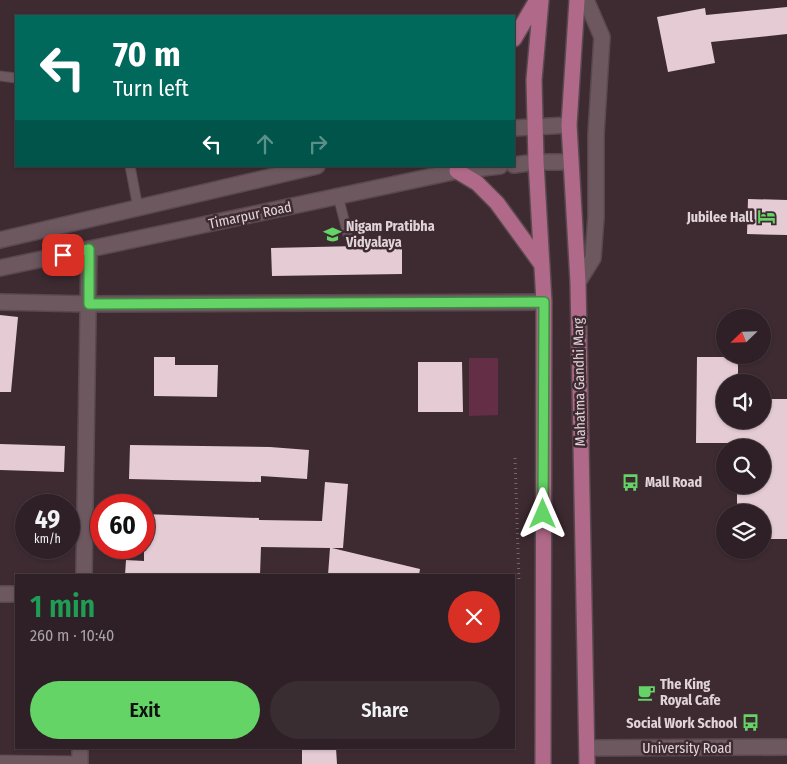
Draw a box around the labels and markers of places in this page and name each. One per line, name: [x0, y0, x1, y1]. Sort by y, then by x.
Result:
hotel icon: Jubilee Hall: [757, 207, 777, 227]
place label: Jubilee Hall: [686, 209, 753, 226]
place label: Nigam Pratibha Vidyalaya: [345, 218, 435, 251]
school or university icon: Nigam Pratibha Vidyalaya: [322, 224, 342, 244]
pin: [42, 234, 84, 276]
bus stop icon: Mall Road: [621, 472, 641, 492]
place label: Mall Road: [645, 474, 702, 491]
place label: The King Royal Cafe: [660, 676, 721, 709]
cafe icon: The King Royal Cafe: [636, 682, 656, 702]
bus stop icon: Social Work School: [741, 713, 761, 733]
place label: Social Work School: [626, 715, 737, 732]

